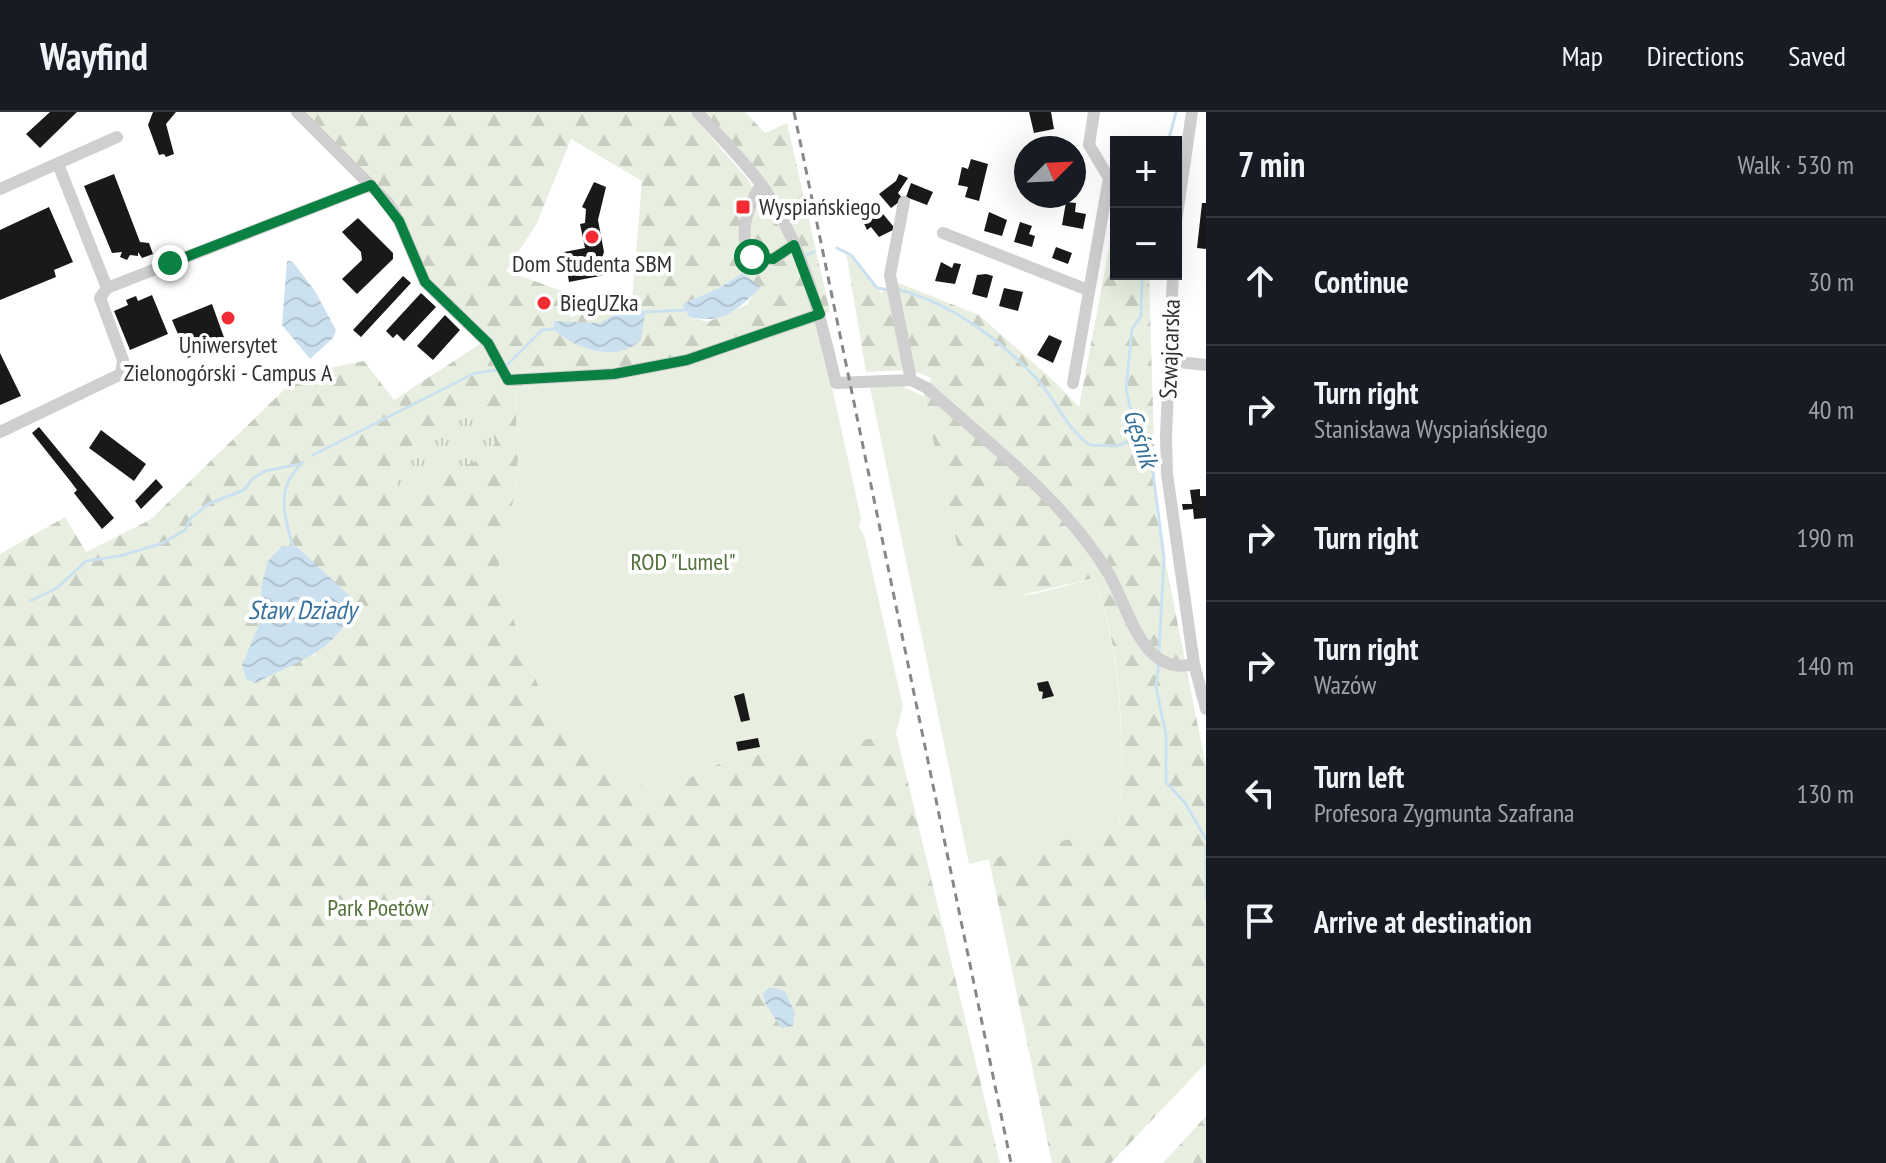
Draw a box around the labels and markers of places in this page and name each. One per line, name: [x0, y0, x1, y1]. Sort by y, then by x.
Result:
place label: Wyspiańskiego: [759, 191, 881, 222]
marker: Wyspiańskiego: [734, 198, 752, 216]
marker: Dom Studenta SBM: [583, 228, 601, 246]
place label: Dom Studenta SBM: [512, 248, 672, 279]
place label: BiegUZka: [560, 287, 639, 318]
marker: BiegUZka: [535, 294, 553, 312]
marker: Uniwersytet Zielonogórski - Campus A: [219, 309, 237, 327]
place label: Uniwersytet Zielonogórski - Campus A: [124, 329, 333, 388]

